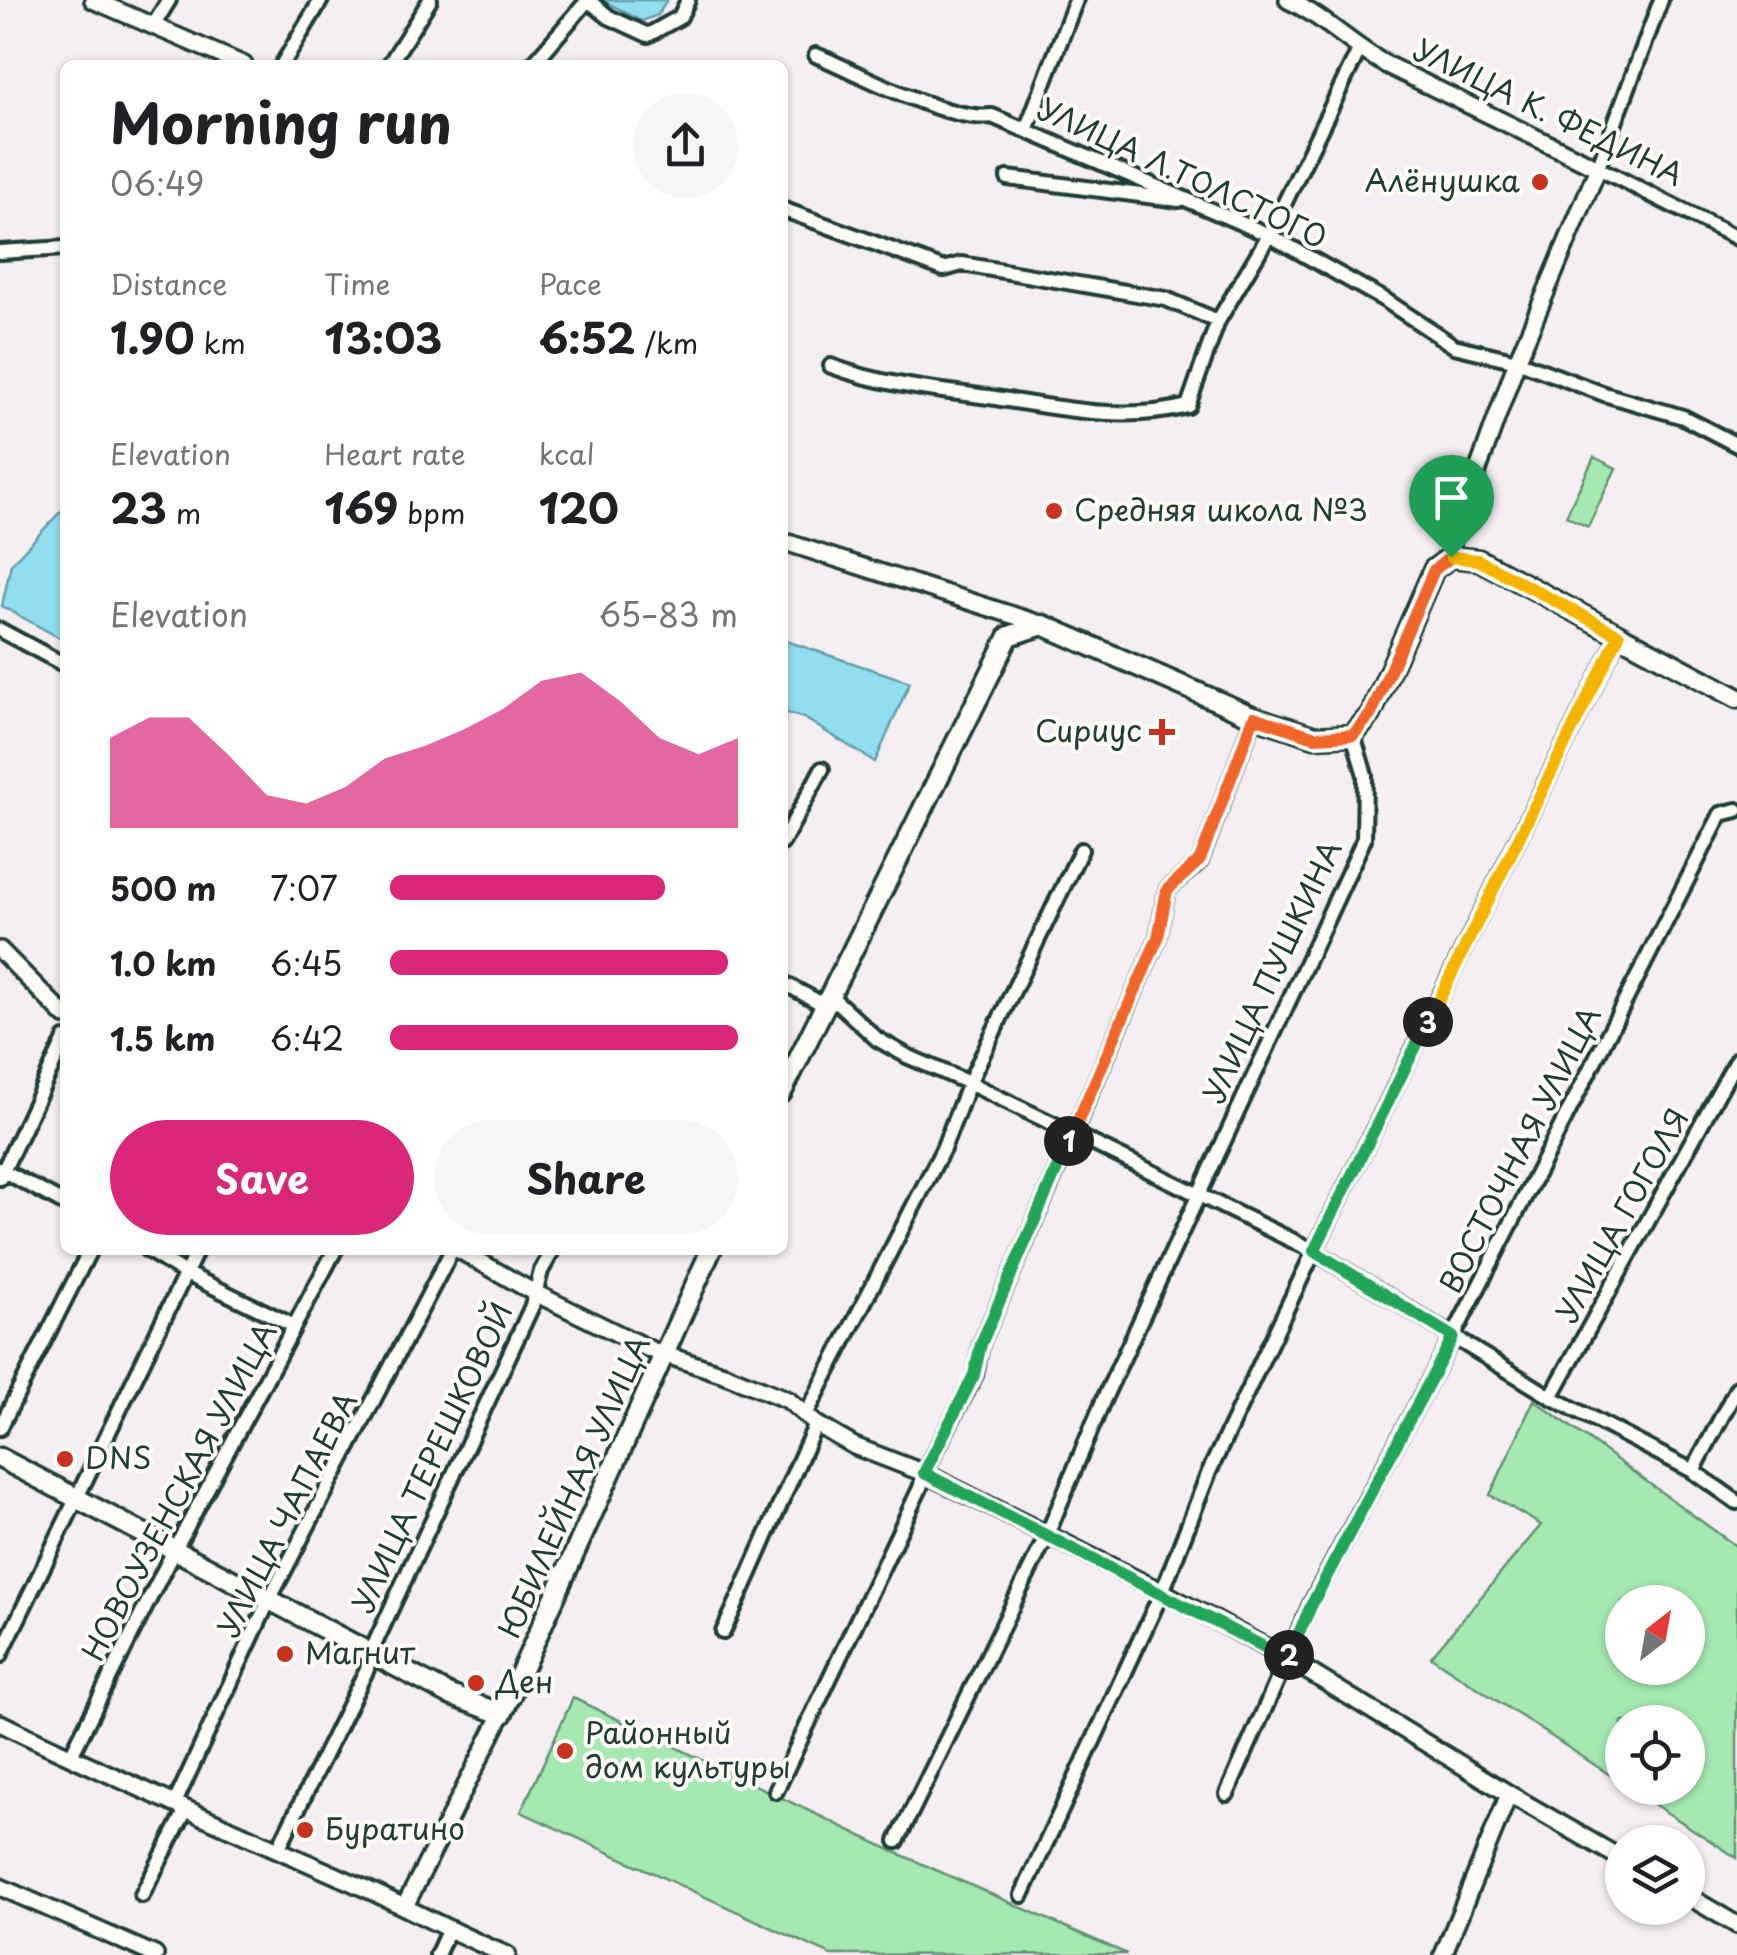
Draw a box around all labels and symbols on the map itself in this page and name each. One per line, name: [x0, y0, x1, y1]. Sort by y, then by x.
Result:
street label: УЛИЦА К. ФЕДИНА: [1407, 26, 1692, 196]
street label: УЛИЦА Л.ТОЛСТОГО: [1031, 85, 1335, 259]
place label: Алёнушка: [1365, 157, 1520, 202]
marker: Алёнушка: [1529, 171, 1551, 193]
pin: [1409, 455, 1494, 558]
place label: Средняя школа №3: [1074, 486, 1368, 531]
marker: Средняя школа №3: [1043, 500, 1065, 522]
place label: Сириус: [1035, 707, 1142, 752]
marker: Сириус: [1151, 721, 1173, 743]
street label: УЛИЦА ПУШКИНА: [1190, 832, 1351, 1110]
pin: 3: [1403, 997, 1453, 1047]
street label: ВОСТОЧНАЯ УЛИЦА: [1427, 998, 1611, 1300]
street label: УЛИЦА ГОГОЛЯ: [1543, 1099, 1698, 1330]
pin: 1: [1044, 1116, 1094, 1166]
street label: УЛИЦА ТЕРЕШКОВОЙ: [339, 1294, 523, 1620]
street label: НОВОУЗЕНСКАЯ УЛИЦА: [69, 1313, 286, 1668]
street label: ЮБИЛЕЙНАЯ УЛИЦА: [486, 1327, 660, 1645]
street label: УЛИЦА ЧАПАЕВА: [204, 1383, 367, 1644]
place label: DNS: [85, 1434, 151, 1479]
marker: DNS: [54, 1448, 76, 1470]
north arrow: [1605, 1585, 1705, 1685]
place label: Магнит: [305, 1629, 416, 1674]
pin: 2: [1264, 1630, 1314, 1680]
marker: Магнит: [274, 1643, 296, 1665]
place label: Ден: [495, 1658, 553, 1703]
marker: Ден: [465, 1672, 487, 1694]
place label: Районный дом культуры: [585, 1709, 791, 1788]
marker: Районный дом культуры: [554, 1740, 576, 1762]
place label: Буратино: [325, 1805, 465, 1850]
marker: Буратино: [294, 1819, 316, 1841]

